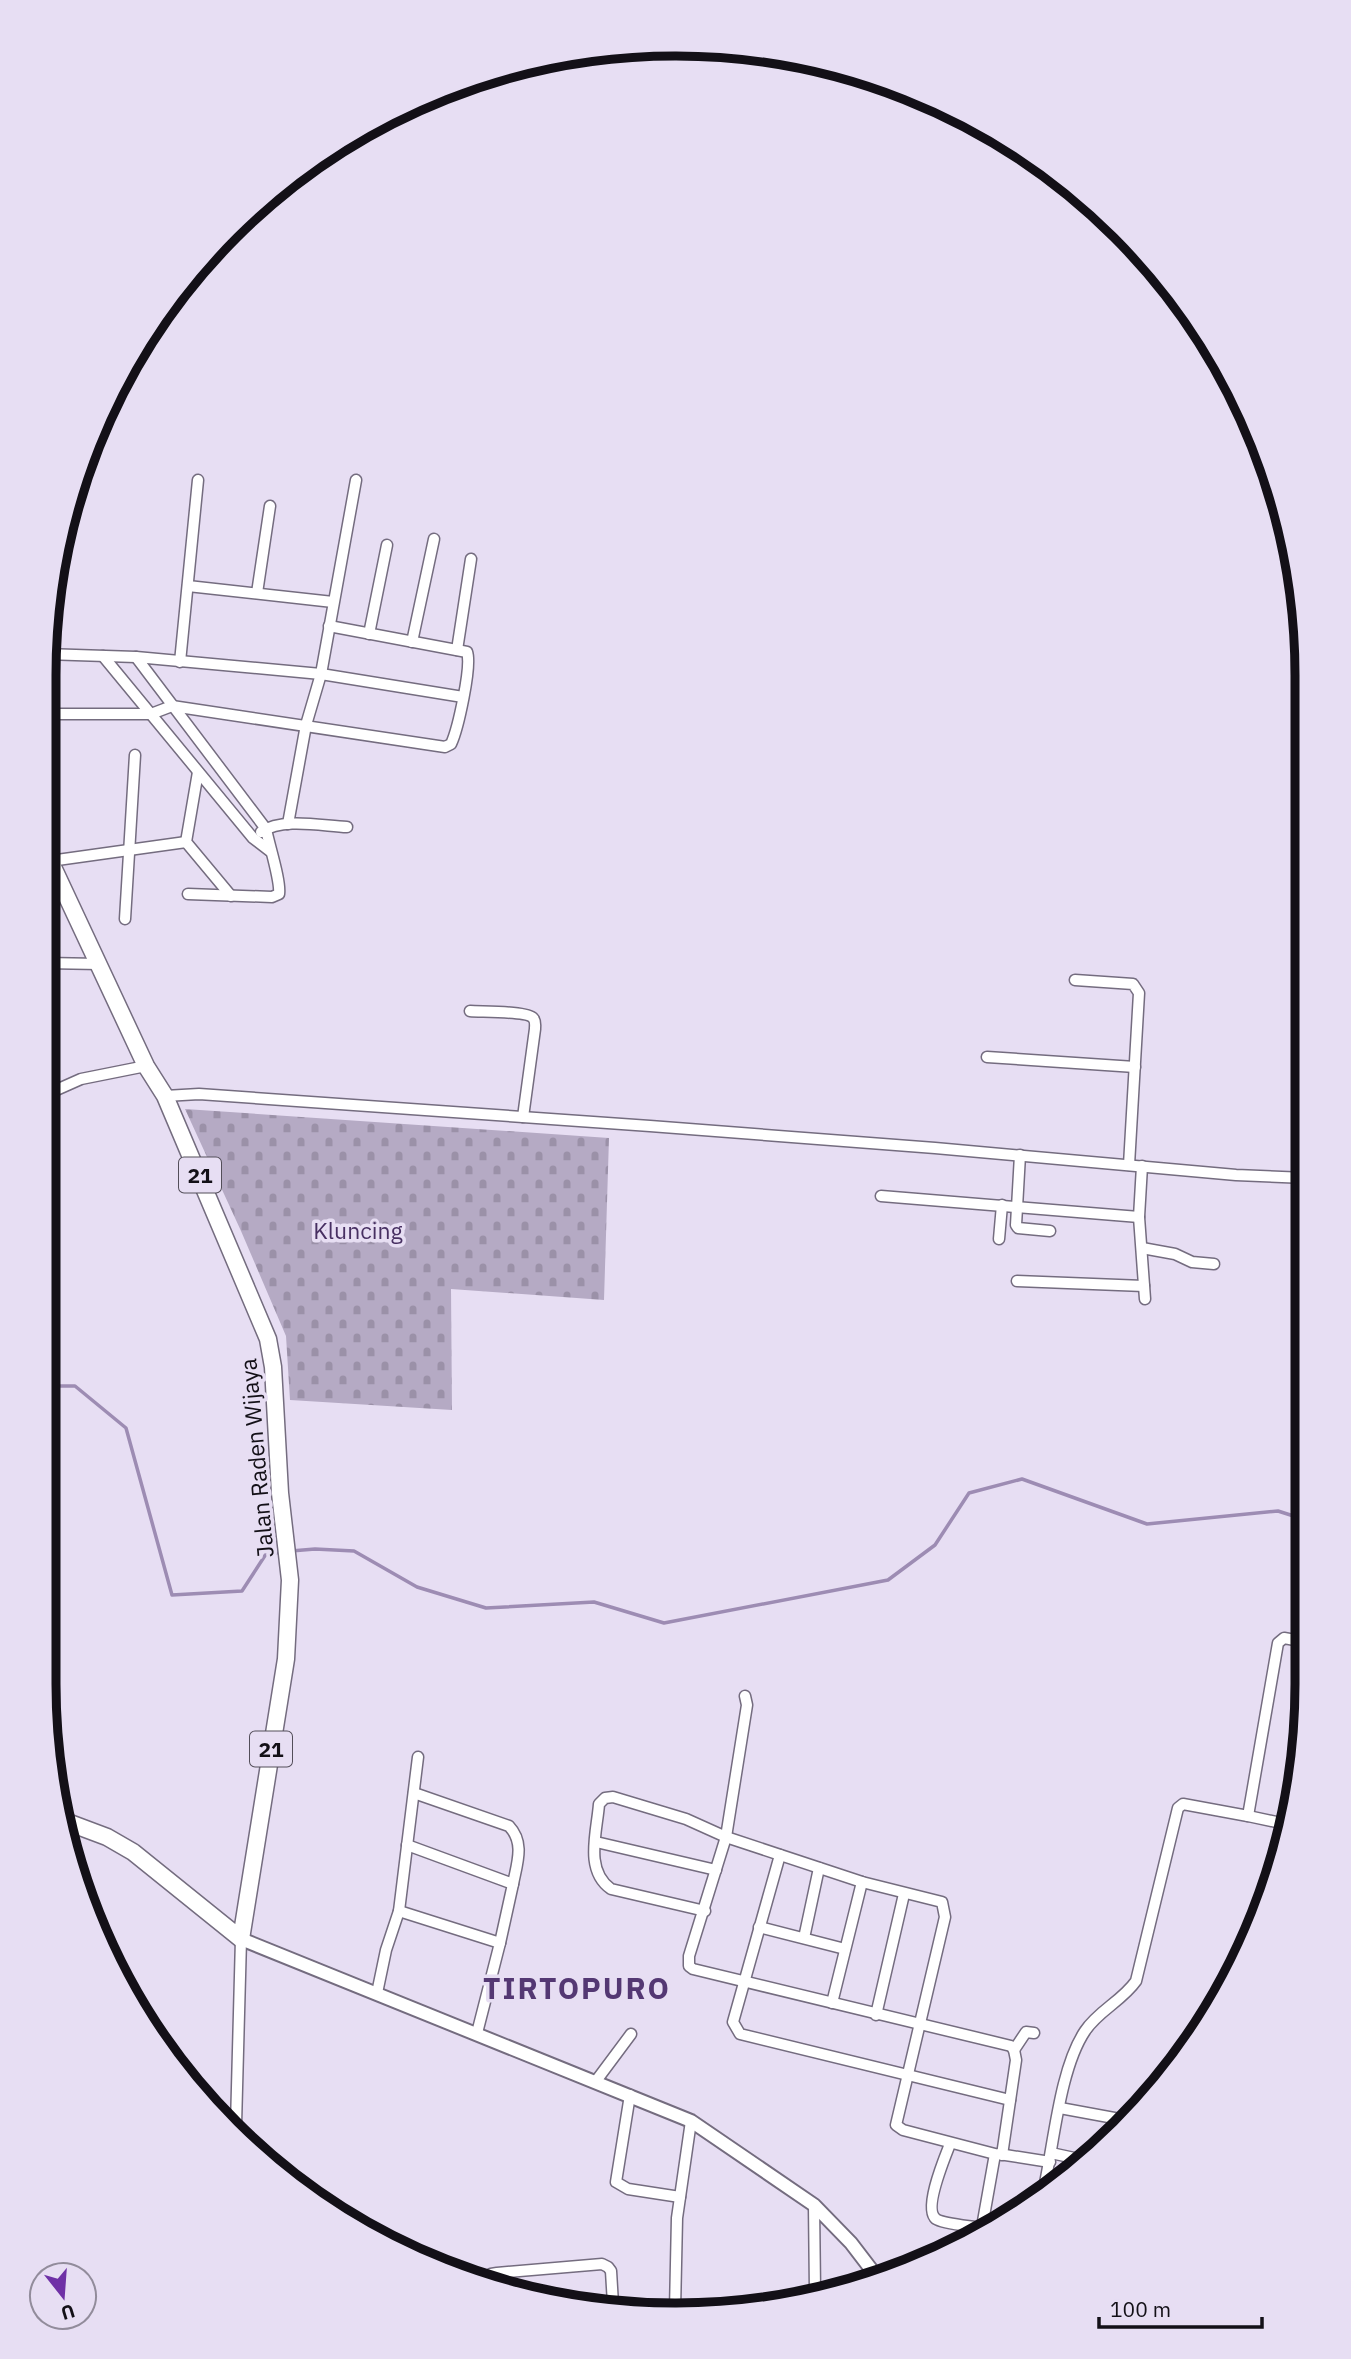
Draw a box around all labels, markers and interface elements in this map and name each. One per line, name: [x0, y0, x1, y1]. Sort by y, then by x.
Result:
road number: 21: [179, 1158, 221, 1192]
park label: Kluncing: [313, 1215, 403, 1245]
street label: Jalan Raden Wijaya: [232, 1357, 280, 1559]
road number: 21: [250, 1732, 292, 1766]
district label: TIRTOPURO: [483, 1968, 671, 2007]
north arrow: [28, 2261, 98, 2331]
scale bar: [1099, 2286, 1262, 2330]
text: 100 m: [1110, 2295, 1171, 2323]
text: U: [58, 2299, 78, 2326]

